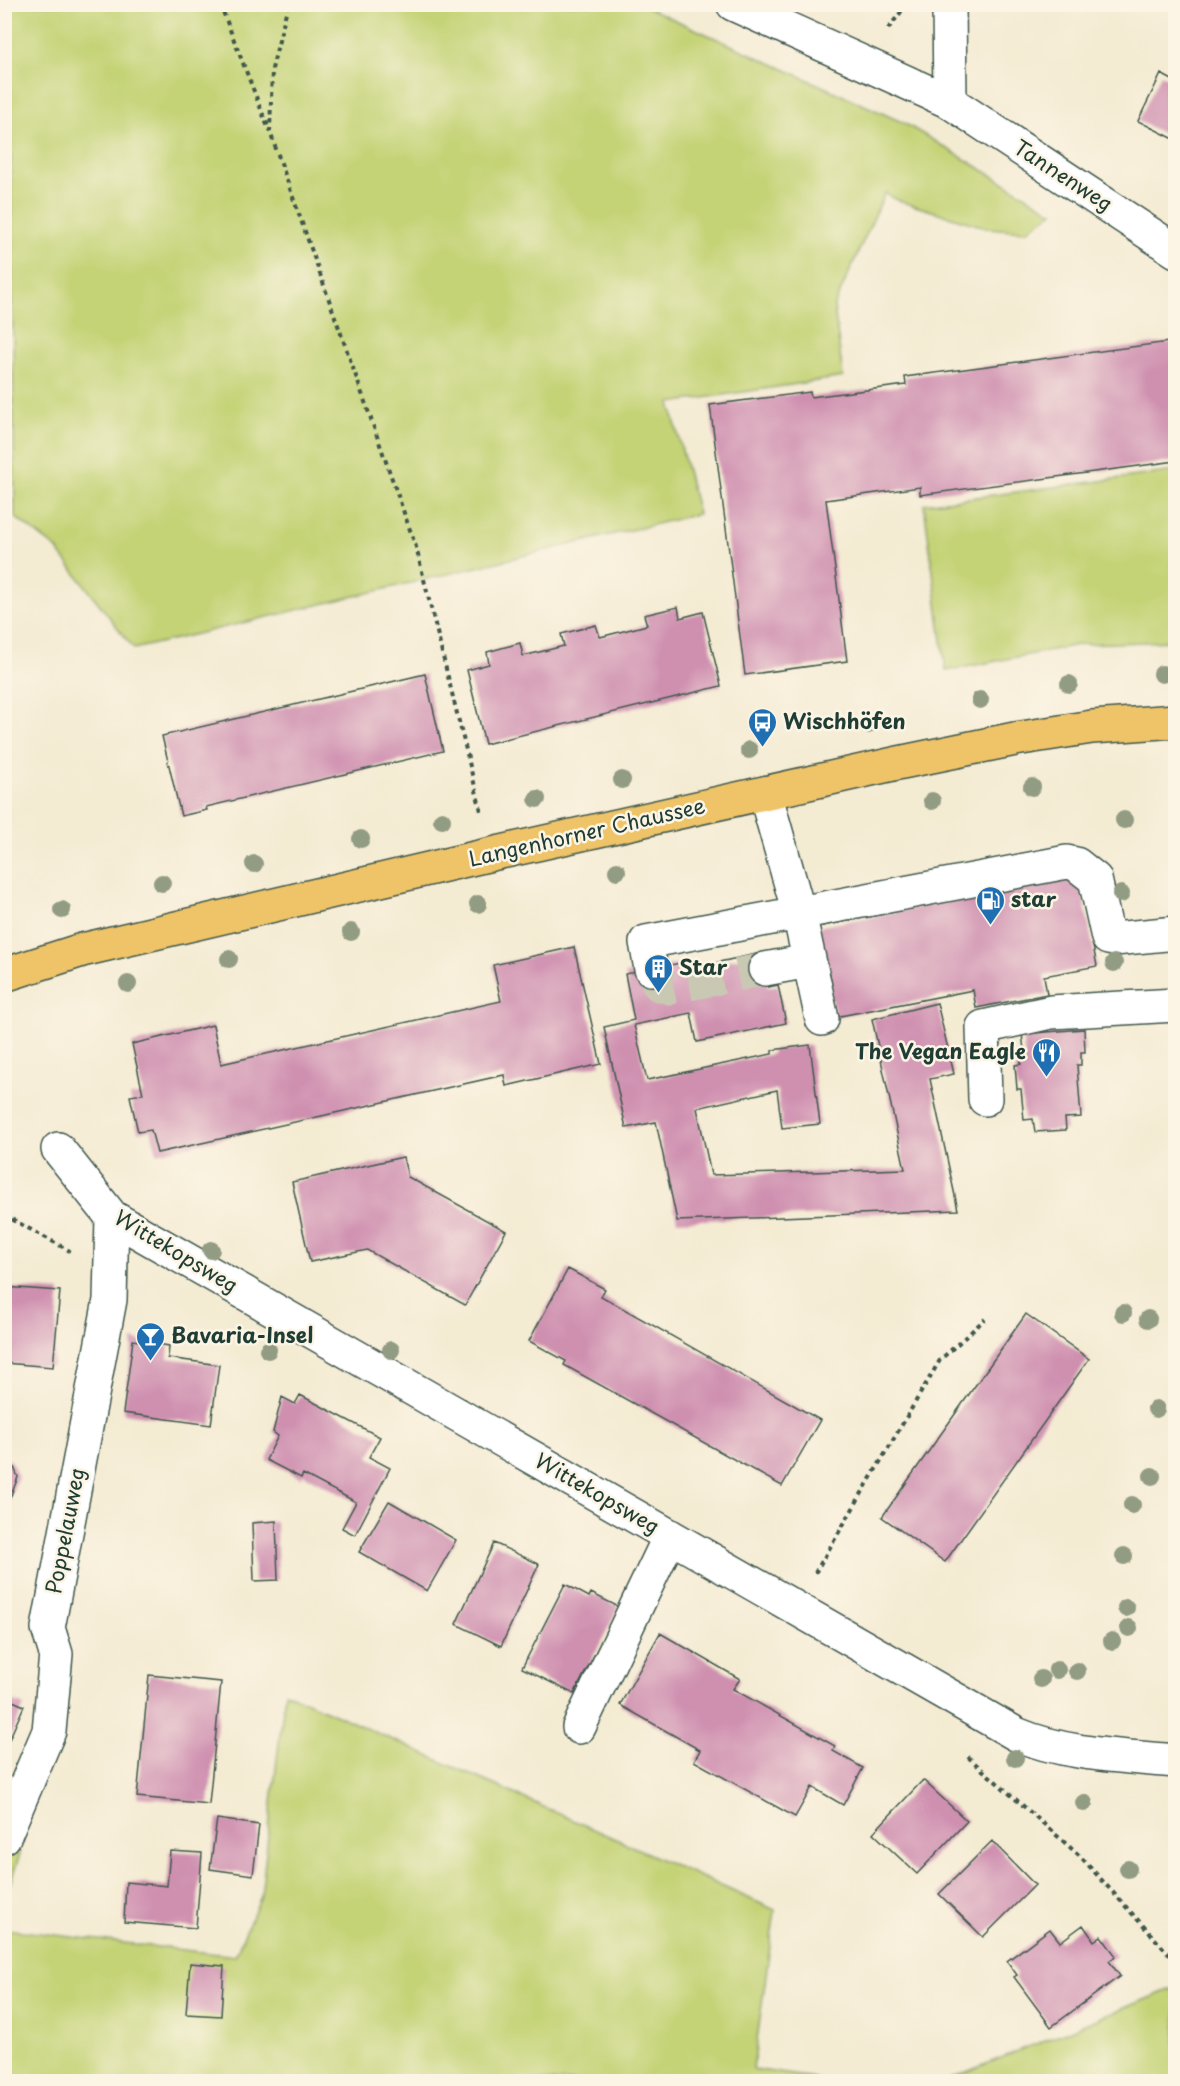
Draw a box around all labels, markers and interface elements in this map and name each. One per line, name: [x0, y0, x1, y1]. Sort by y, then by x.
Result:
street label: Tannenweg: [1008, 130, 1120, 218]
place label: Wischhöfen: [783, 704, 906, 736]
bus stop icon: Wischhöfen: [746, 706, 778, 748]
street label: Langenhorner Chaussee: [465, 788, 708, 874]
place label: star: [1011, 882, 1056, 914]
fuel station icon: star: [974, 884, 1006, 926]
place label: Star: [679, 950, 728, 982]
building icon: Star: [642, 952, 674, 994]
place label: The Vegan Eagle: [855, 1034, 1026, 1066]
restaurant icon: The Vegan Eagle: [1031, 1036, 1063, 1078]
street label: Wittekopsweg: [109, 1201, 245, 1300]
place label: Bavaria-Insel: [171, 1318, 313, 1350]
bar icon: Bavaria-Insel: [134, 1320, 166, 1362]
street label: Wittekopsweg: [530, 1444, 666, 1541]
street label: Poppelauweg: [36, 1465, 92, 1597]

